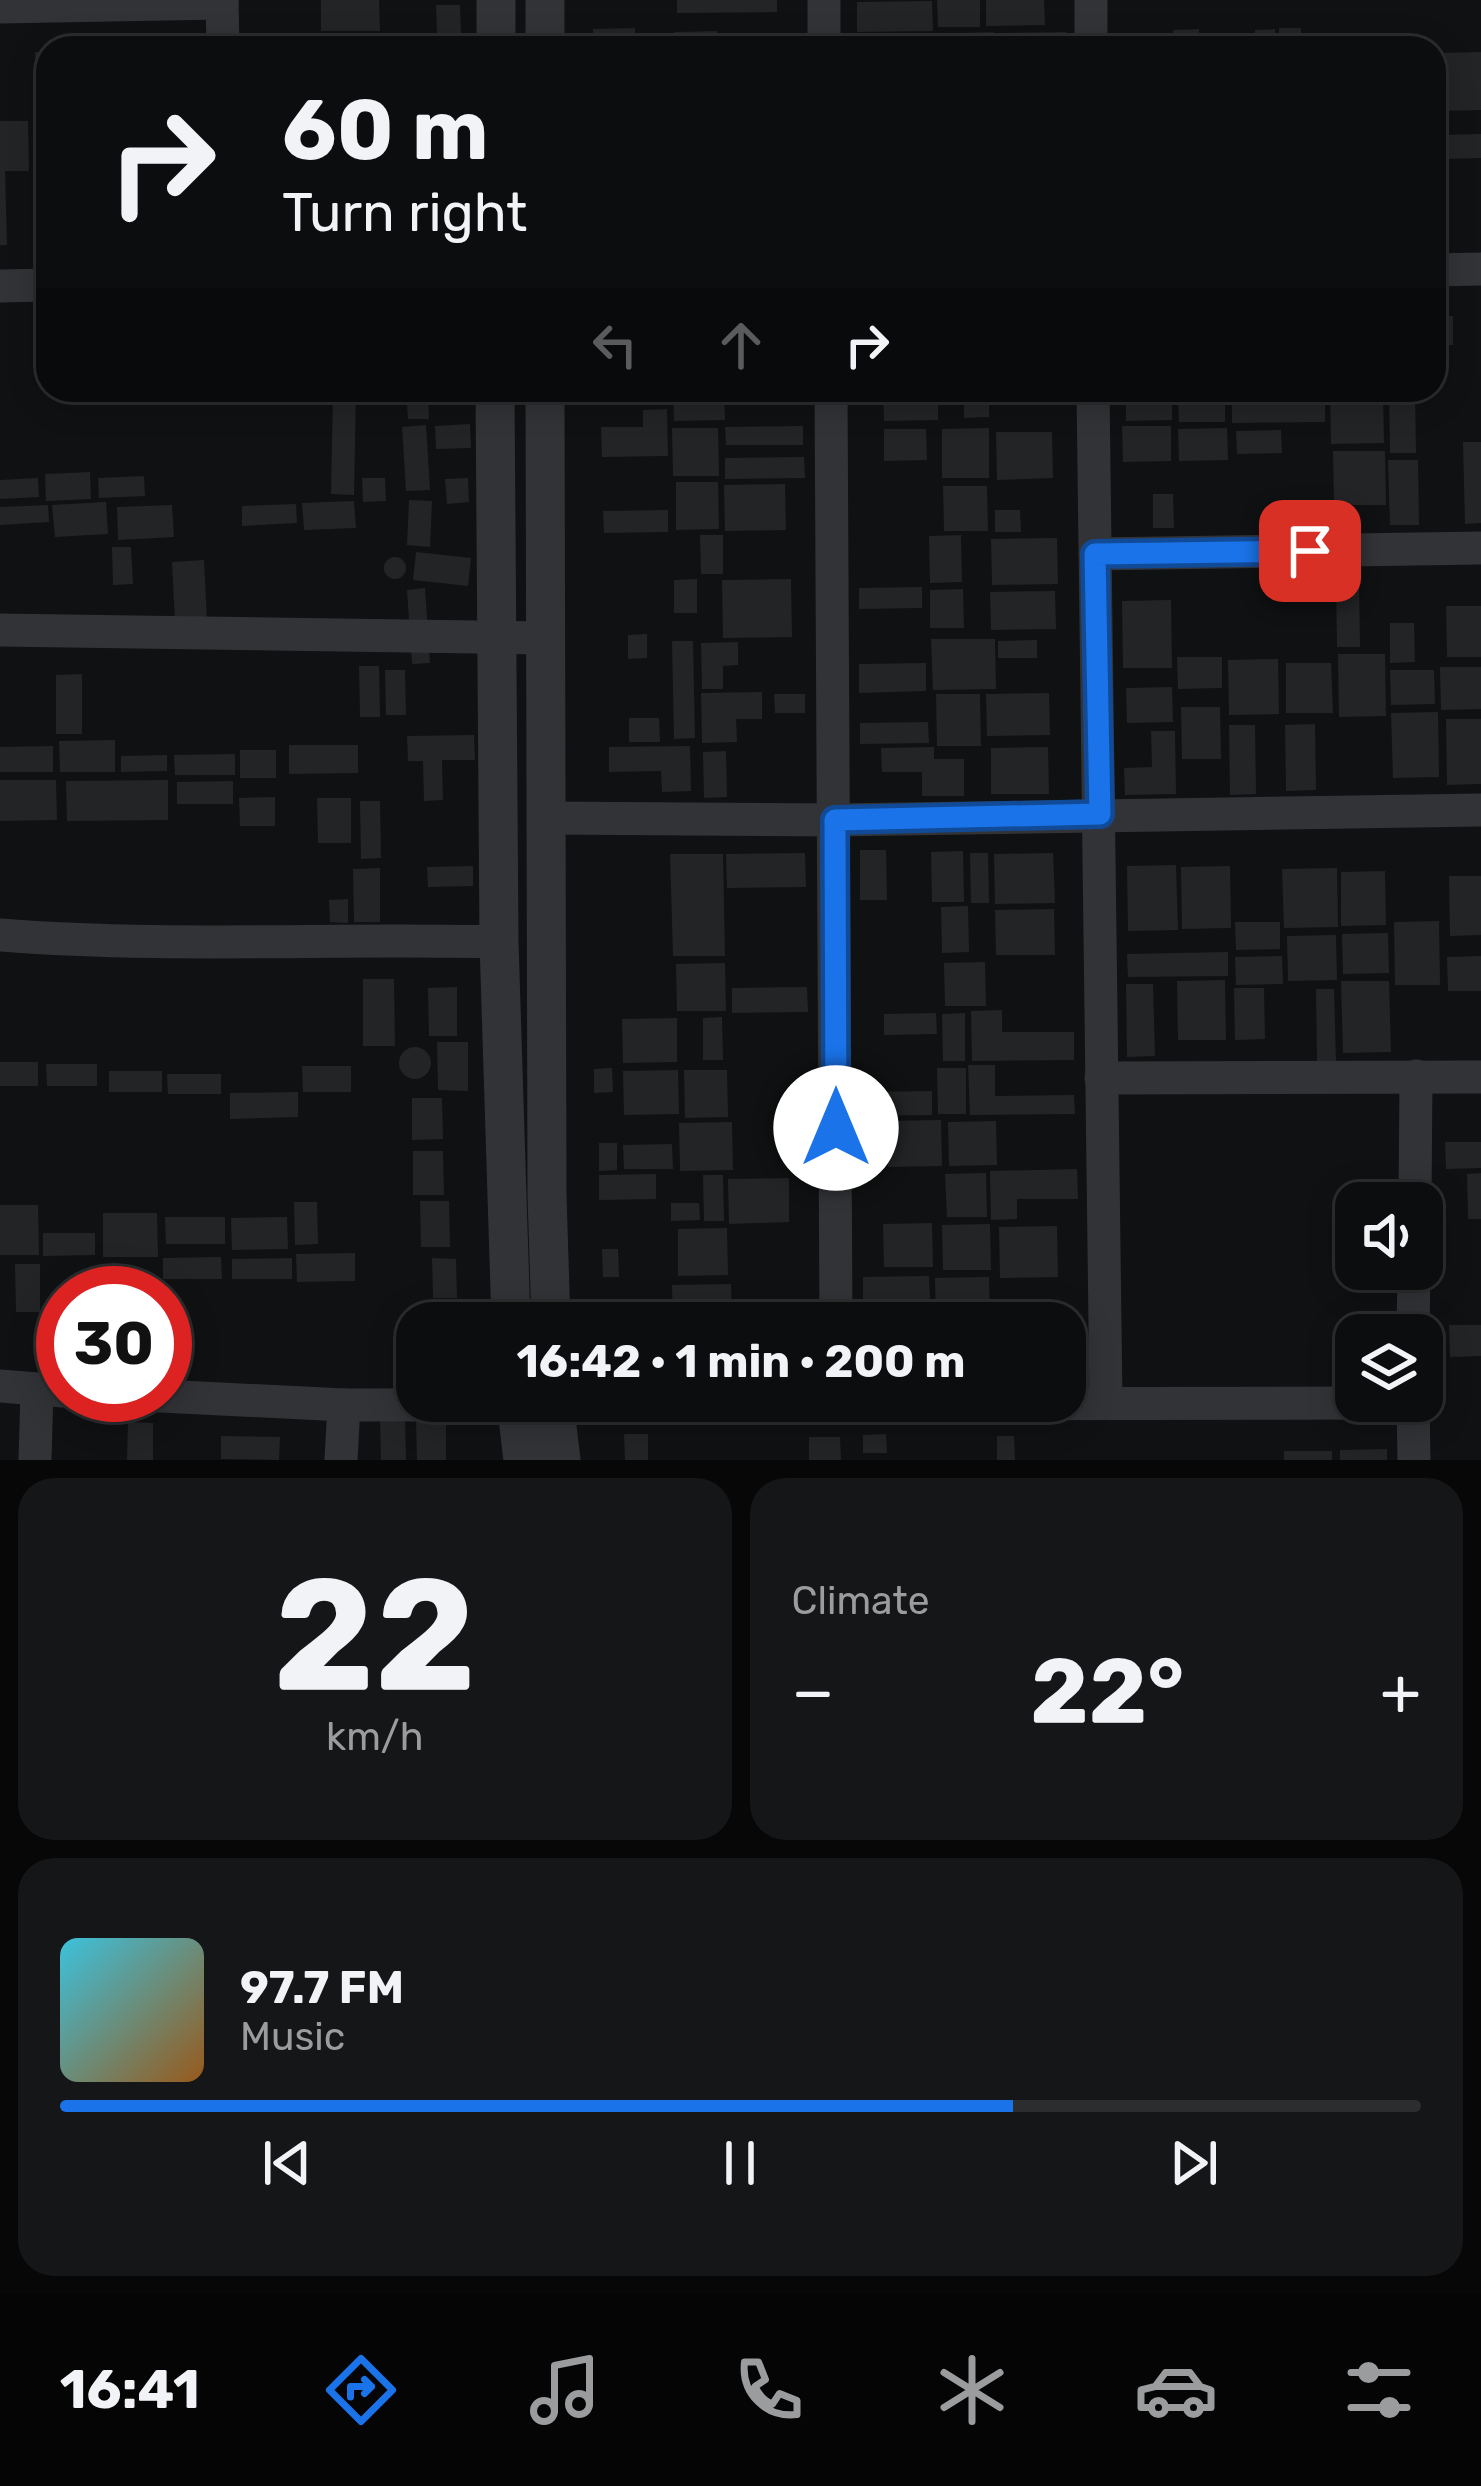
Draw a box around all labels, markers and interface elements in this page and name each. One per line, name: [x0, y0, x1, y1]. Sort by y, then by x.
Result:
text: 60 m: [282, 80, 489, 180]
icon: right: [84, 84, 240, 240]
text: Turn right: [282, 181, 527, 245]
icon: left: [582, 312, 648, 378]
icon: ahead: [708, 312, 774, 378]
icon: right: [834, 312, 900, 378]
pin: [1259, 500, 1361, 602]
icon: arrive: [1277, 518, 1343, 584]
position arrow: [773, 1065, 899, 1191]
map controls: [1335, 1182, 1443, 1422]
button: sound: [1335, 1182, 1443, 1290]
speed limit sign: 30: [36, 1266, 192, 1422]
button: layers: [1335, 1314, 1443, 1422]
text: 16:42 · 1 min · 200 m: [516, 1335, 966, 1388]
text: 22: [273, 1543, 476, 1728]
text: Climate: [792, 1578, 930, 1624]
text: 22°: [1030, 1638, 1184, 1745]
text: −: [792, 1652, 834, 1731]
text: +: [1380, 1652, 1421, 1731]
text: km/h: [326, 1714, 423, 1760]
text: 97.7 FM: [240, 1961, 404, 2014]
text: Music: [240, 2014, 345, 2060]
icon: previous: [254, 2130, 320, 2196]
icon: pause: [707, 2130, 773, 2196]
icon: next: [1161, 2130, 1227, 2196]
icon: directions: [319, 2348, 403, 2432]
icon: music: [523, 2348, 607, 2432]
icon: phone: [727, 2348, 811, 2432]
icon: climate: [930, 2348, 1014, 2432]
icon: car: [1134, 2348, 1218, 2432]
icon: filters: [1337, 2348, 1421, 2432]
text: 16:41: [60, 2358, 200, 2422]

